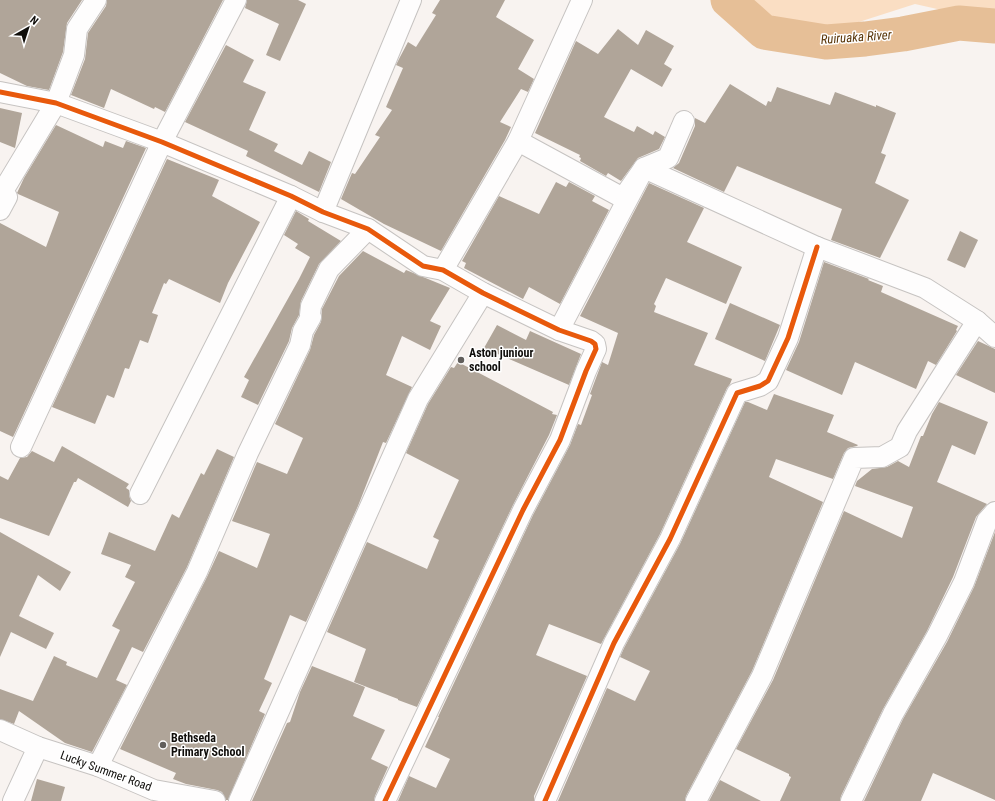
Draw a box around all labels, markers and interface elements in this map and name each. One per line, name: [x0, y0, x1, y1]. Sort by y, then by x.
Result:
north arrow: [8, 8, 48, 48]
text: N: [27, 13, 41, 28]
water label: Ruiruaka River: [820, 27, 893, 47]
place label: Aston juniour school: [469, 346, 533, 374]
marker: Aston juniour school: [456, 355, 466, 365]
place label: Bethseda Primary School: [171, 731, 244, 759]
marker: Bethseda Primary School: [158, 740, 168, 750]
street label: Lucky Summer Road: [58, 748, 154, 794]

